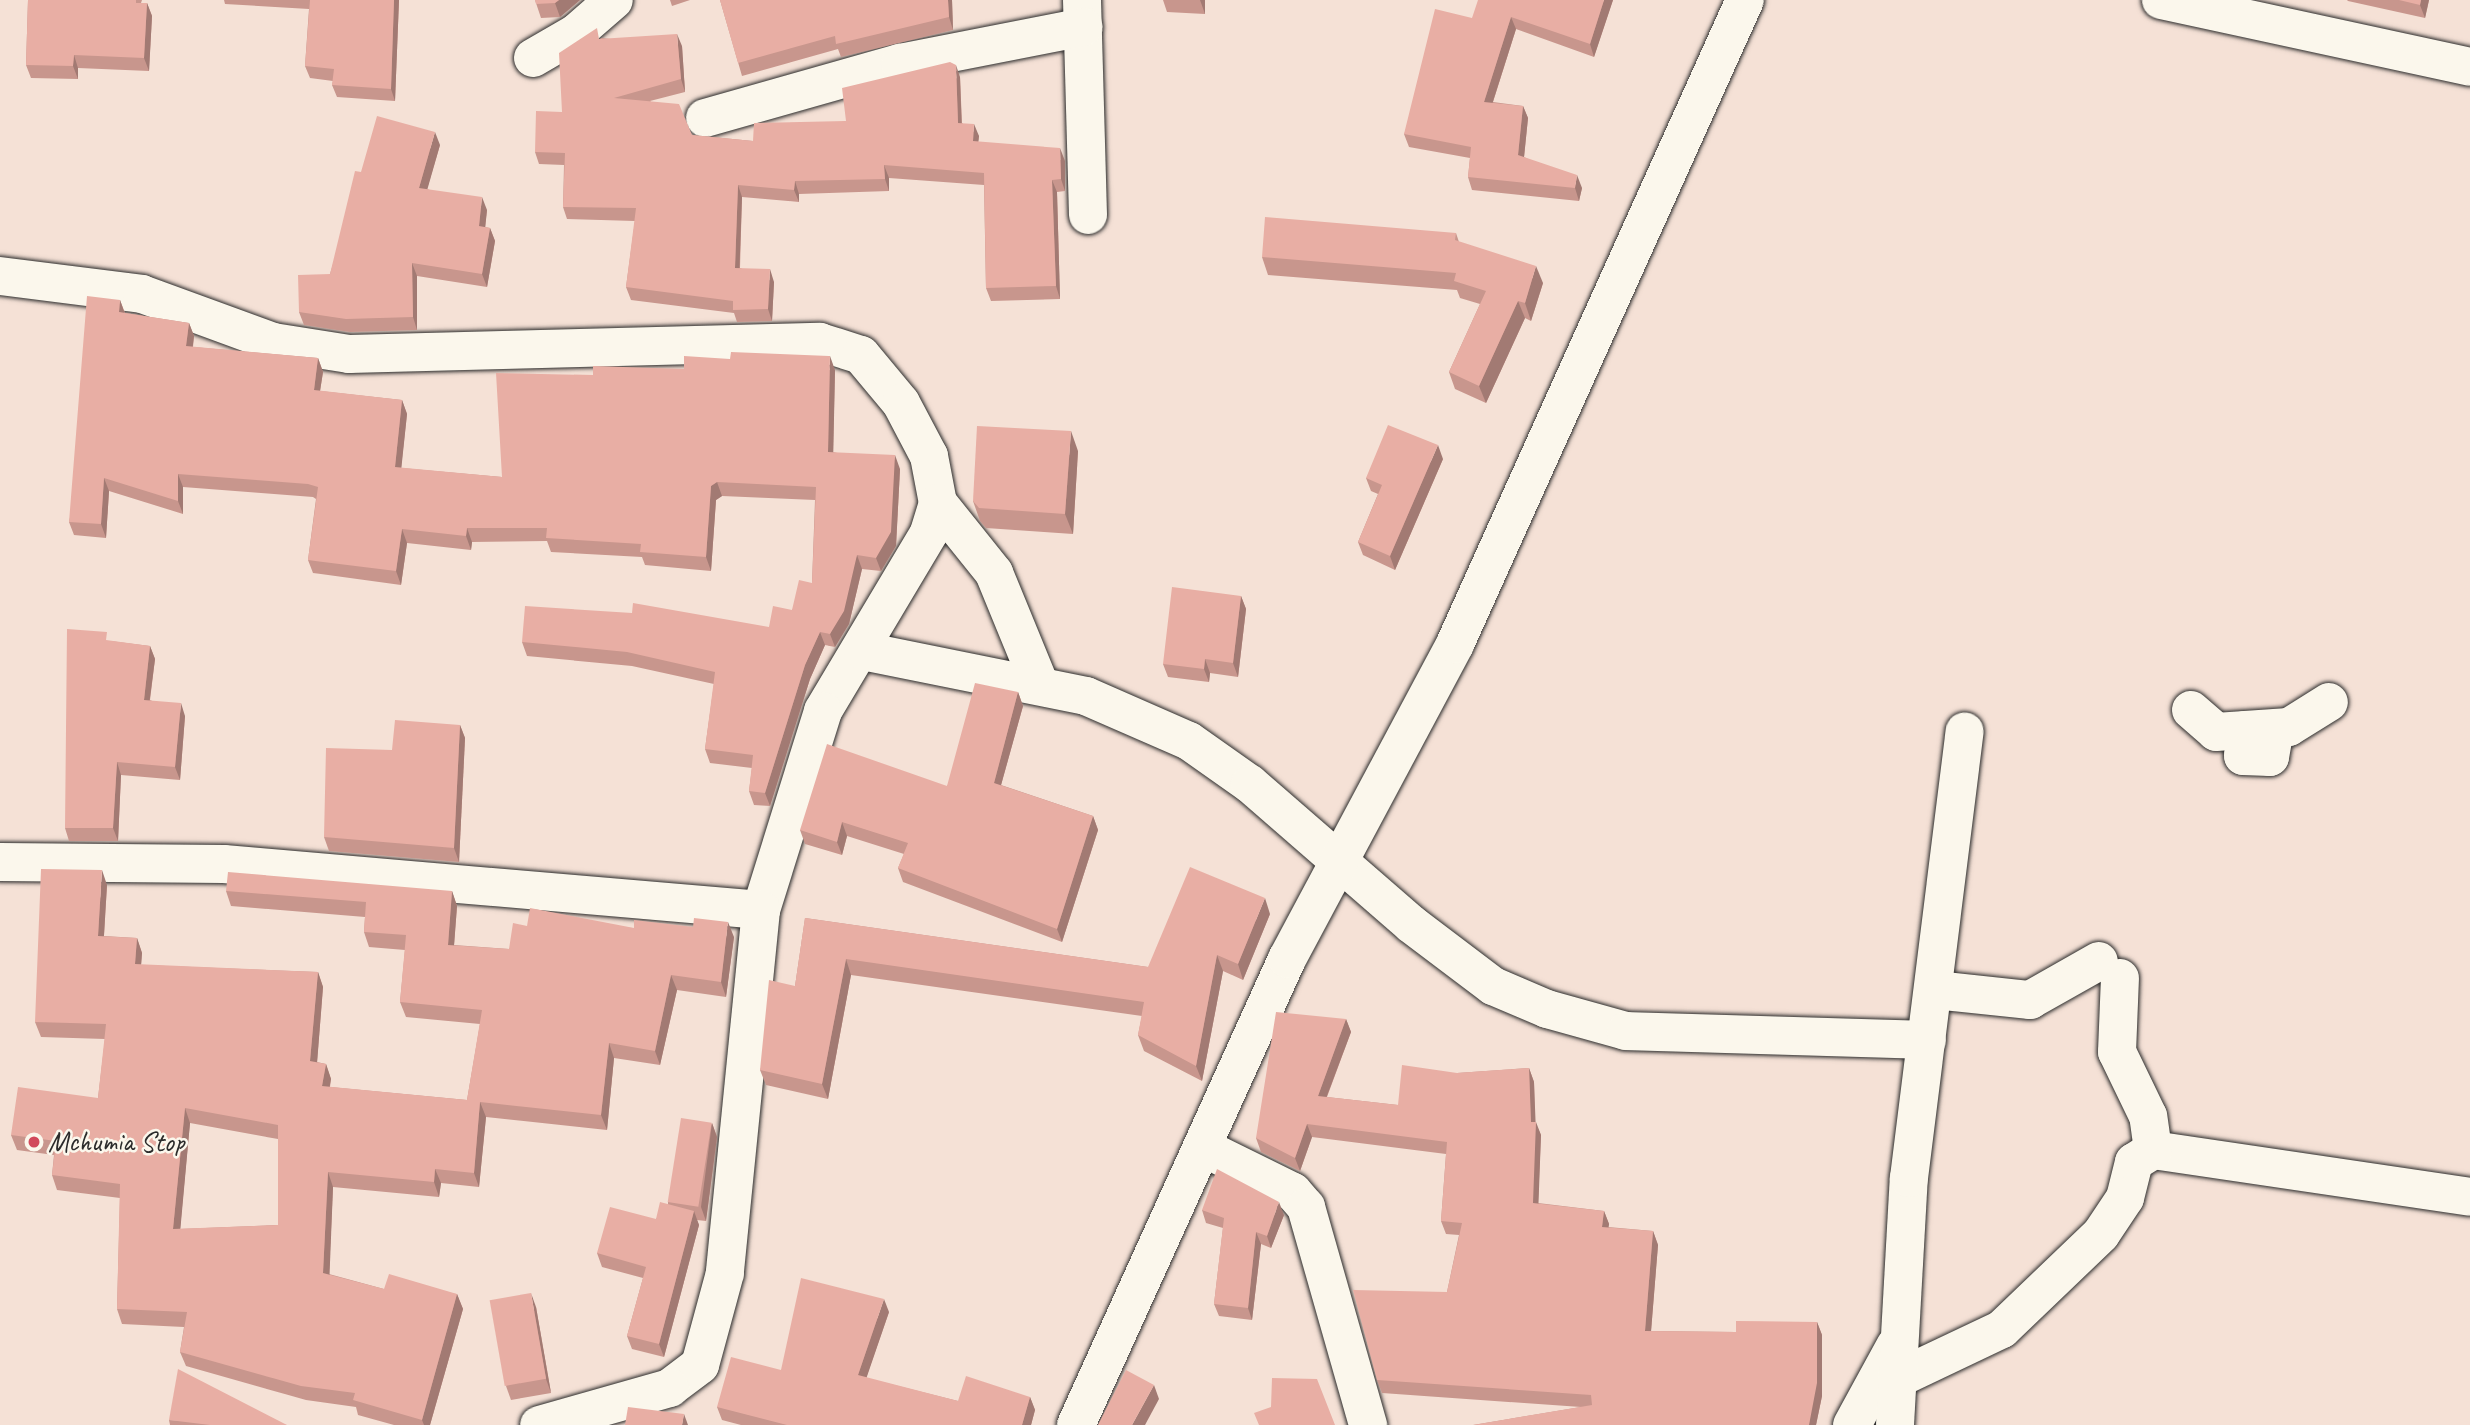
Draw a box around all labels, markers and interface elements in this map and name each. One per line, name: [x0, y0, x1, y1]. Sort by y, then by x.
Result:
place label: Mchumia Stop: [48, 1125, 184, 1159]
marker: Mchumia Stop: [26, 1134, 42, 1150]

